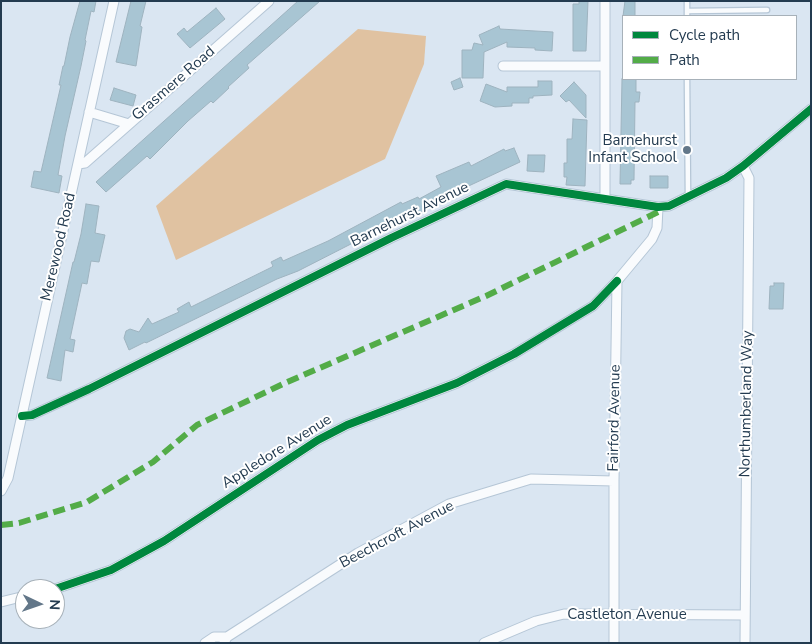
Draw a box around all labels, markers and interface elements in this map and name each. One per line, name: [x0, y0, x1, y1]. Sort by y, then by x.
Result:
legend: [622, 15, 797, 80]
text: Cycle path: [669, 25, 740, 45]
street label: Grasmere Road: [129, 43, 219, 125]
text: Path: [669, 50, 700, 70]
place label: Barnehurst Infant School: [588, 132, 677, 167]
marker: Barnehurst Infant School: [681, 144, 693, 156]
street label: Barnehurst Avenue: [348, 179, 472, 251]
street label: Merewood Road: [38, 191, 80, 303]
street label: Northumberland Way: [737, 330, 757, 478]
street label: Fairford Avenue: [605, 364, 625, 472]
street label: Appledore Avenue: [219, 411, 335, 493]
street label: Beechcroft Avenue: [337, 497, 457, 573]
north arrow: [15, 579, 65, 629]
text: N: [45, 599, 64, 610]
street label: Castleton Avenue: [567, 606, 687, 624]

